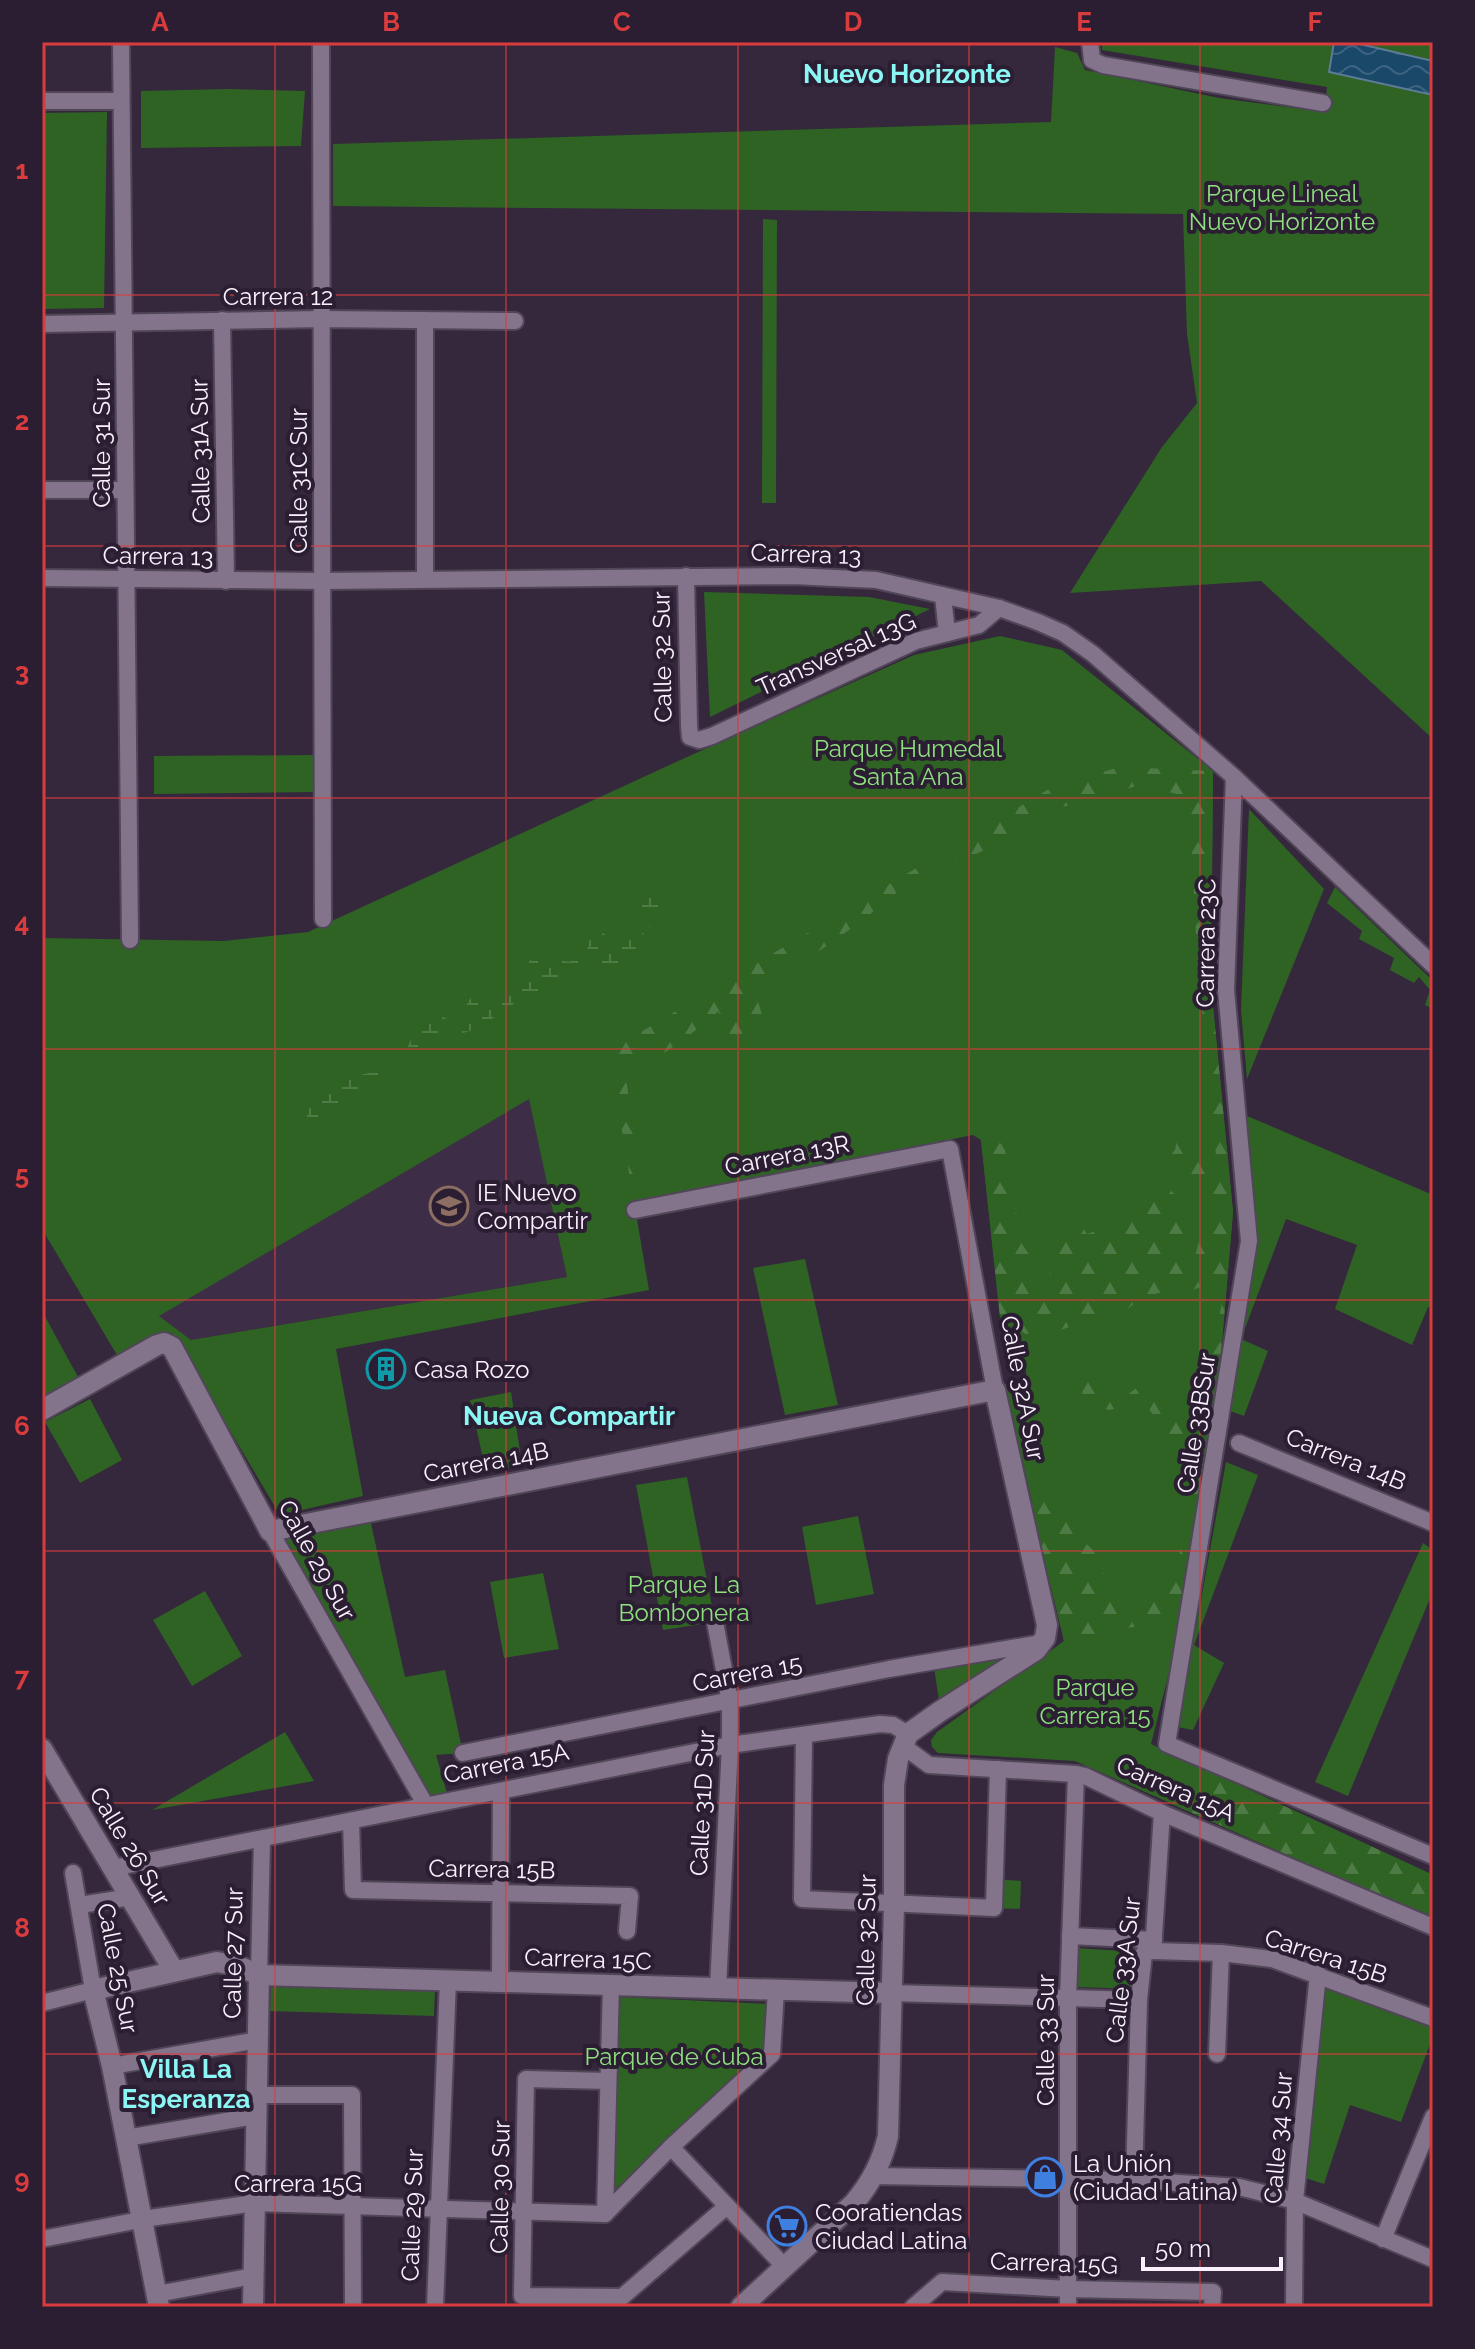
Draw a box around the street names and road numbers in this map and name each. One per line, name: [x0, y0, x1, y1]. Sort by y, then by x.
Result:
street label: Carrera 12: [223, 282, 333, 311]
street label: Calle 31 Sur: [87, 378, 116, 508]
street label: Calle 31A Sur: [184, 378, 216, 524]
street label: Calle 31C Sur: [284, 408, 313, 554]
street label: Carrera 13: [750, 538, 862, 570]
street label: Carrera 13: [102, 541, 214, 571]
street label: Calle 32 Sur: [646, 590, 678, 723]
street label: Transversal 13G: [752, 606, 920, 702]
street label: Carrera 23C: [1190, 878, 1222, 1008]
street label: Carrera 13R: [722, 1129, 852, 1181]
street label: Calle 32A Sur: [995, 1313, 1051, 1463]
street label: Calle 33BSur: [1171, 1350, 1221, 1495]
street label: Carrera 14B: [1282, 1422, 1410, 1496]
street label: Carrera 14B: [421, 1436, 551, 1488]
street label: Calle 29 Sur: [272, 1495, 362, 1626]
street label: Carrera 15: [690, 1648, 804, 1698]
street label: Calle 31D Sur: [684, 1729, 720, 1877]
street label: Carrera 15A: [441, 1737, 571, 1789]
street label: Carrera 15A: [1112, 1750, 1240, 1828]
street label: Calle 26 Sur: [83, 1781, 177, 1911]
street label: Carrera 15B: [428, 1853, 556, 1885]
street label: Calle 32 Sur: [850, 1873, 882, 2006]
street label: Calle 27 Sur: [217, 1886, 249, 2019]
street label: Calle 33A Sur: [1100, 1895, 1146, 2045]
street label: Calle 25 Sur: [91, 1901, 145, 2036]
street label: Carrera 15B: [1261, 1923, 1391, 1989]
street label: Carrera 15C: [524, 1942, 652, 1976]
street label: Calle 33 Sur: [1031, 1974, 1060, 2106]
street label: Calle 34 Sur: [1258, 2070, 1298, 2205]
street label: Calle 30 Sur: [484, 2119, 516, 2254]
street label: Calle 29 Sur: [395, 2148, 429, 2282]
street label: Carrera 15G: [234, 2169, 362, 2198]
street label: Carrera 15G: [989, 2246, 1119, 2280]

